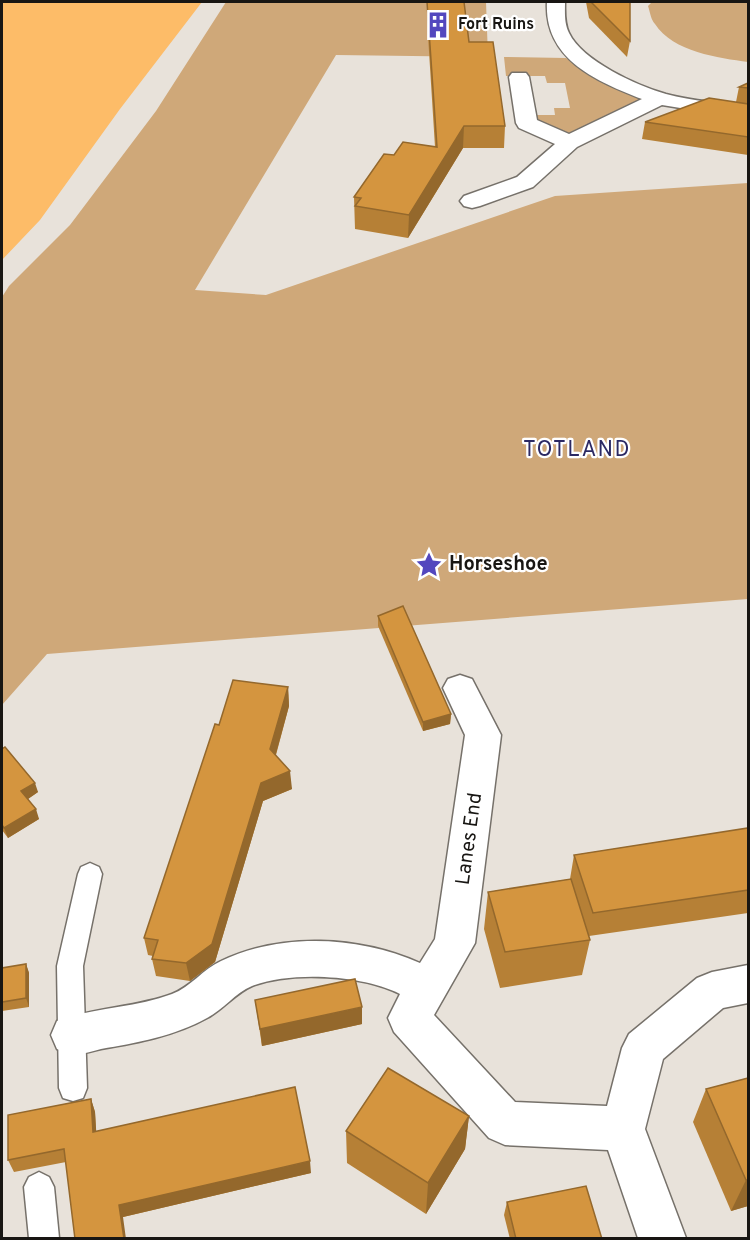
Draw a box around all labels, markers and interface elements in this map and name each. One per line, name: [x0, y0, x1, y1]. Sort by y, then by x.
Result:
building icon: Fort Ruins: [423, 10, 453, 40]
place label: Fort Ruins: [458, 15, 534, 35]
district label: TOTLAND: [523, 437, 631, 464]
place icon: Horseshoe: [414, 550, 444, 580]
place label: Horseshoe: [449, 552, 548, 578]
street label: Lanes End: [451, 791, 489, 887]

